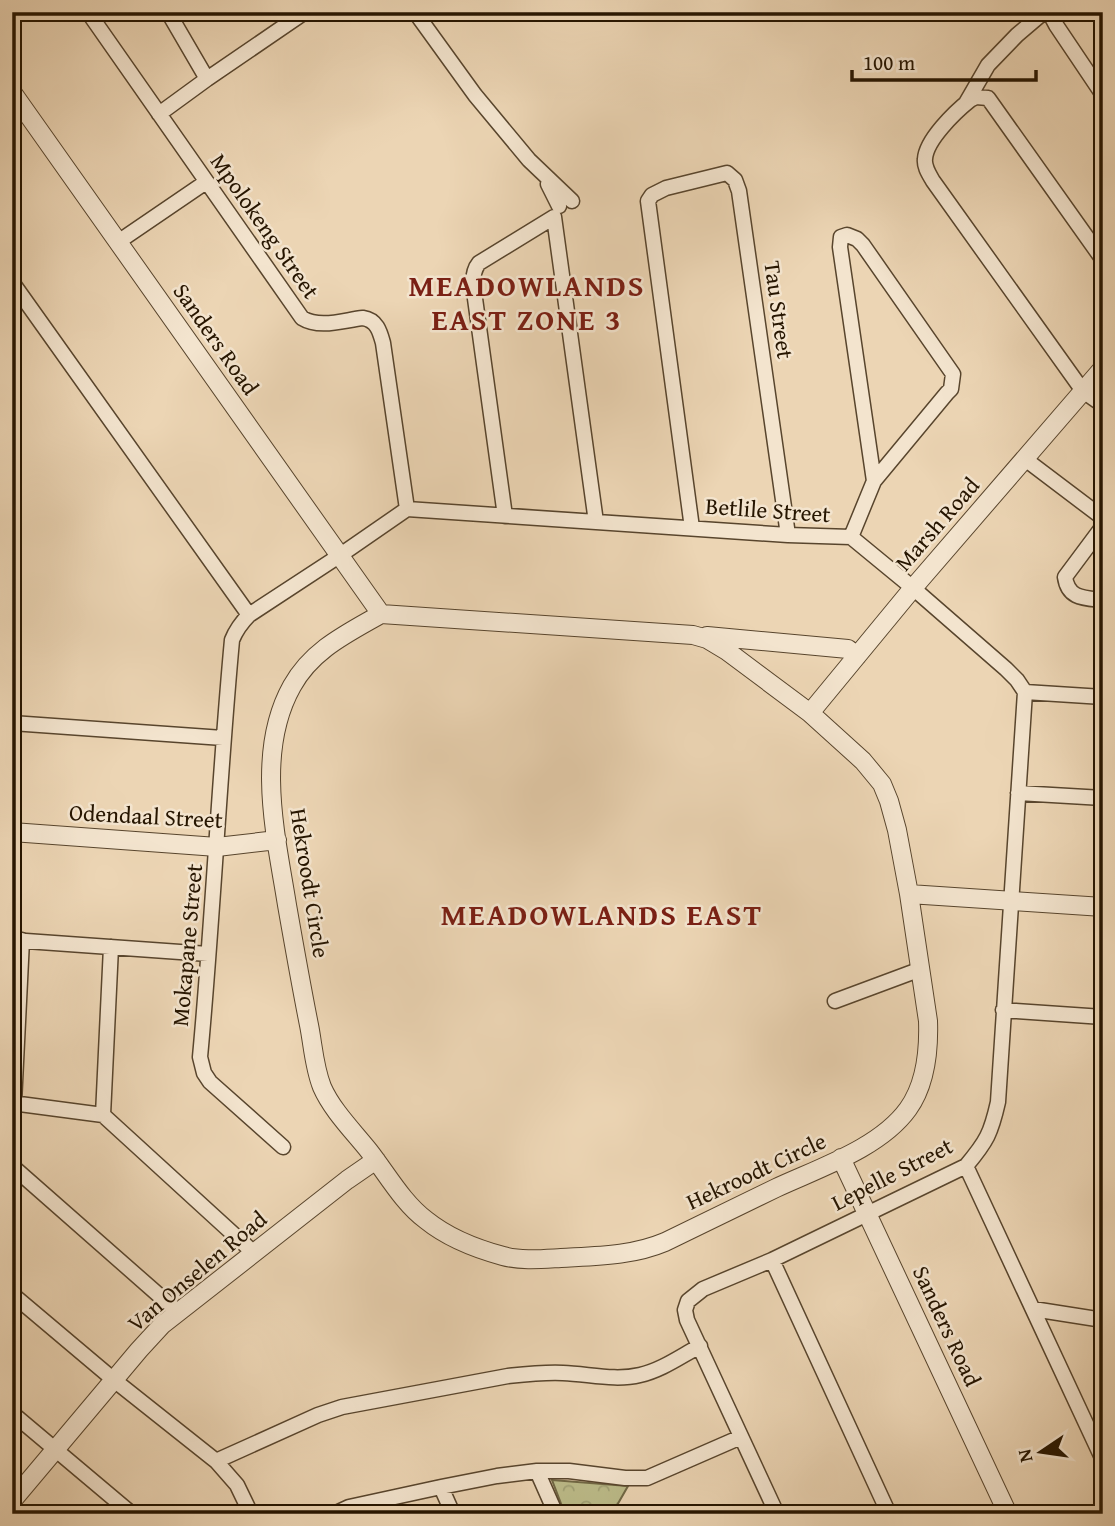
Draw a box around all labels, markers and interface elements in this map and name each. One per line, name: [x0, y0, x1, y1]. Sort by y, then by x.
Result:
scale bar: [852, 38, 1036, 82]
text: 100 m: [863, 47, 915, 78]
street label: Mpolokeng Street: [203, 146, 328, 305]
street label: Tau Street: [756, 259, 803, 361]
district label: MEADOWLANDS EAST ZONE 3: [408, 263, 646, 341]
street label: Sanders Road: [166, 276, 268, 402]
street label: Marsh Road: [887, 469, 987, 578]
street label: Betlile Street: [704, 489, 832, 530]
street label: Odendaal Street: [68, 795, 224, 836]
street label: Hekroodt Circle: [282, 806, 339, 960]
street label: Mokapane Street: [163, 862, 210, 1028]
district label: MEADOWLANDS EAST: [441, 892, 763, 936]
street label: Hekroodt Circle: [680, 1124, 831, 1217]
street label: Lepelle Street: [825, 1129, 958, 1218]
street label: Van Onselen Road: [120, 1202, 274, 1339]
street label: Sanders Road: [905, 1260, 990, 1392]
north arrow: [1006, 1418, 1076, 1488]
text: N: [1009, 1446, 1040, 1465]

